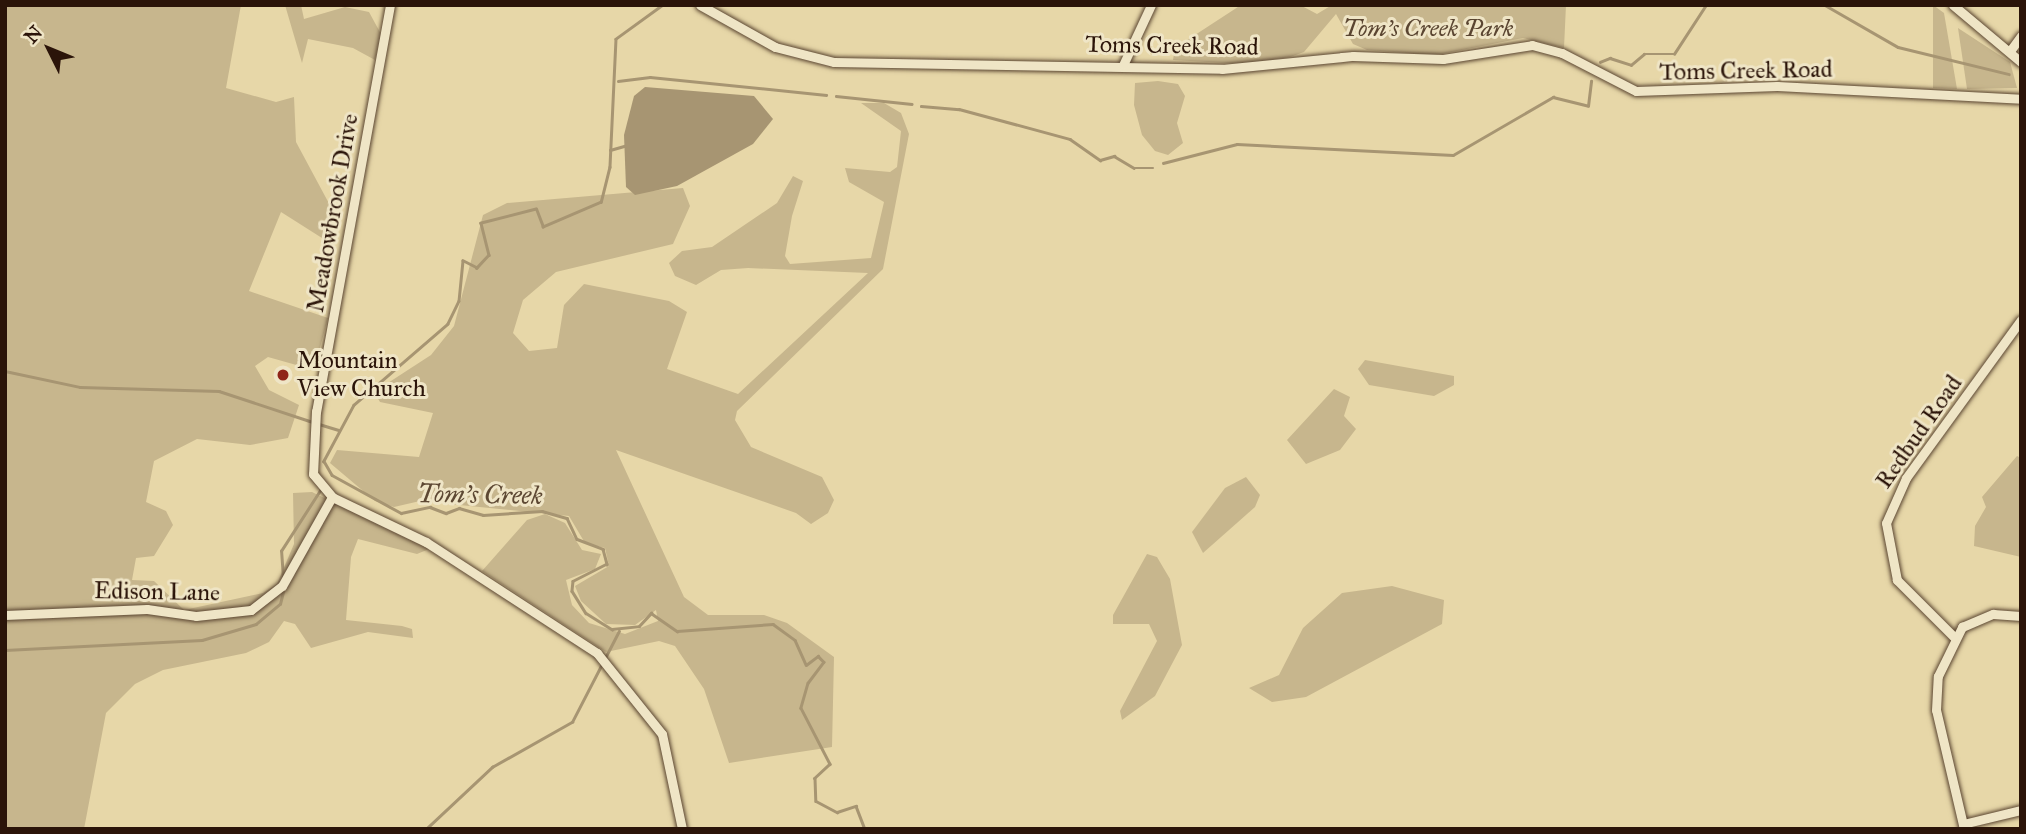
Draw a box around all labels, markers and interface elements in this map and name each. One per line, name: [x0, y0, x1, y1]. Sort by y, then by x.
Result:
north arrow: [14, 14, 84, 84]
park label: Tom's Creek Park: [1343, 15, 1513, 43]
text: N: [19, 21, 47, 48]
street label: Toms Creek Road: [1085, 30, 1259, 62]
street label: Toms Creek Road: [1659, 55, 1833, 87]
street label: Meadowbrook Drive: [301, 111, 365, 315]
place label: Mountain View Church: [297, 347, 426, 403]
marker: Mountain View Church: [275, 367, 291, 383]
street label: Redbud Road: [1869, 370, 1969, 494]
water label: Tom's Creek: [417, 478, 543, 512]
street label: Edison Lane: [94, 577, 220, 607]

